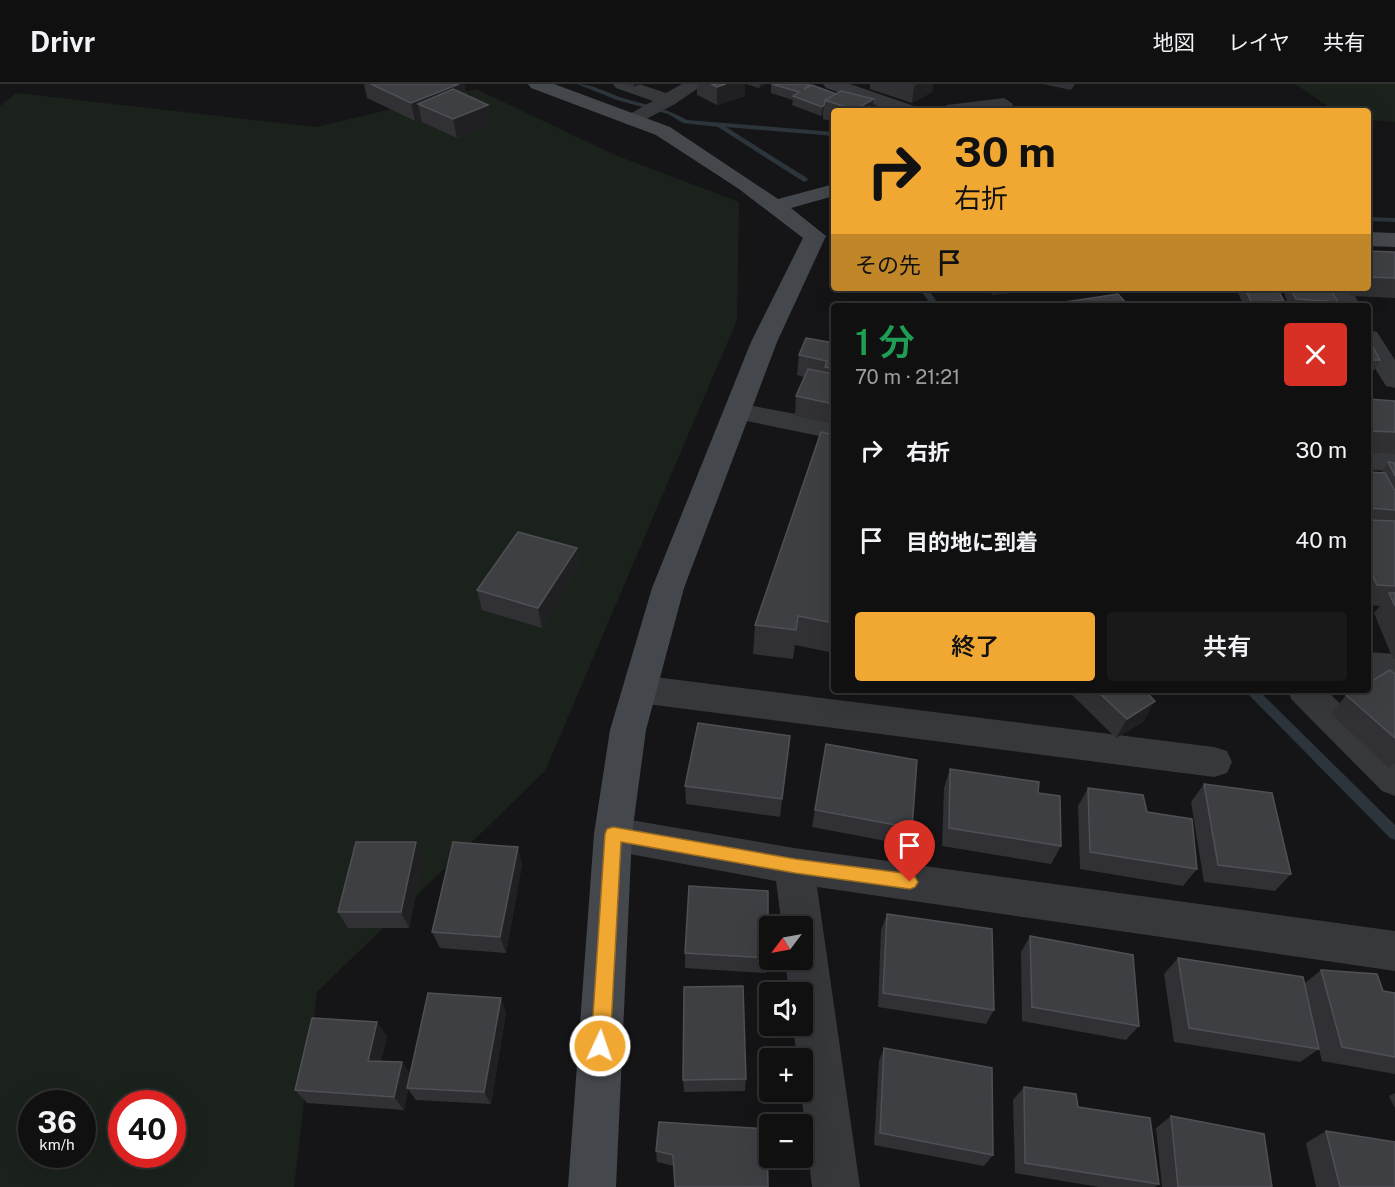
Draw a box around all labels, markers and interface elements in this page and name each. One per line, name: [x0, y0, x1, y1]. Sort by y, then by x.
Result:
text: Drivr: [30, 25, 95, 58]
text: 地図: [1153, 30, 1195, 55]
text: レイヤ: [1228, 30, 1290, 55]
text: 共有: [1323, 30, 1365, 55]
text: 30 m: [954, 127, 1056, 176]
icon: right: [855, 132, 933, 210]
text: 右折: [954, 182, 1008, 214]
icon: arrive: [933, 246, 966, 279]
text: その先: [855, 252, 921, 278]
text: 1 分: [855, 321, 914, 363]
button: close: [1284, 323, 1347, 386]
text: 70 m · 21:21: [855, 365, 960, 389]
icon: right: [855, 434, 888, 467]
text: 30 m: [1295, 437, 1347, 463]
text: 右折: [906, 439, 950, 465]
icon: arrive: [855, 524, 888, 557]
text: 40 m: [1295, 527, 1347, 553]
text: 目的地に到着: [906, 529, 1038, 555]
button: 終了: [855, 612, 1095, 681]
button: 共有: [1107, 612, 1347, 681]
pin: [884, 820, 935, 882]
icon: arrive: [893, 829, 926, 862]
north arrow: [759, 916, 813, 970]
map controls: [759, 916, 813, 1168]
button: sound: [759, 982, 813, 1036]
position arrow: [568, 1014, 632, 1078]
button: +: [759, 1048, 813, 1102]
speed limit sign: 40: [108, 1090, 186, 1168]
text: 36: [37, 1104, 77, 1140]
button: −: [759, 1114, 813, 1168]
text: km/h: [39, 1136, 75, 1153]

